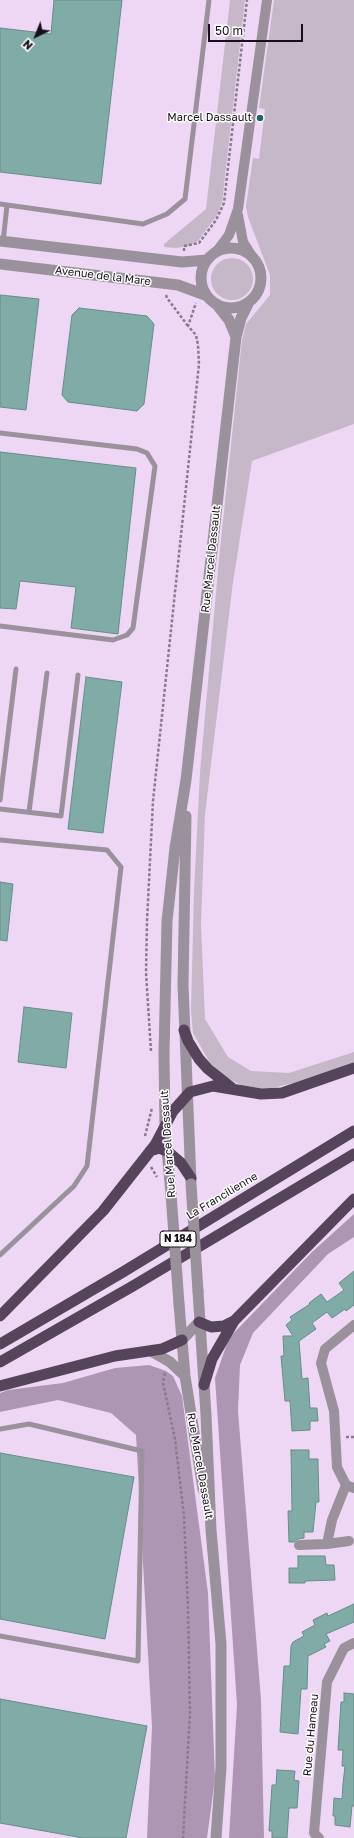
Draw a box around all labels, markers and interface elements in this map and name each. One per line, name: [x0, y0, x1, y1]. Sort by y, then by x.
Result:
north arrow: [16, 16, 56, 56]
scale bar: [210, 16, 305, 42]
text: 50 m: [215, 23, 243, 38]
text: N: [20, 38, 35, 53]
place label: Marcel Dassault: [167, 111, 252, 125]
marker: Marcel Dassault: [255, 113, 265, 123]
street label: Avenue de la Mare: [54, 264, 152, 288]
street label: Rue Marcel Dassault: [199, 505, 223, 613]
street label: Rue Marcel Dassault: [158, 1090, 178, 1198]
street label: La Francilienne: [184, 1170, 260, 1222]
road number: N 184: [160, 1231, 196, 1247]
street label: Rue Marcel Dassault: [184, 1412, 216, 1520]
street label: Rue du Hameau: [301, 1693, 321, 1777]

